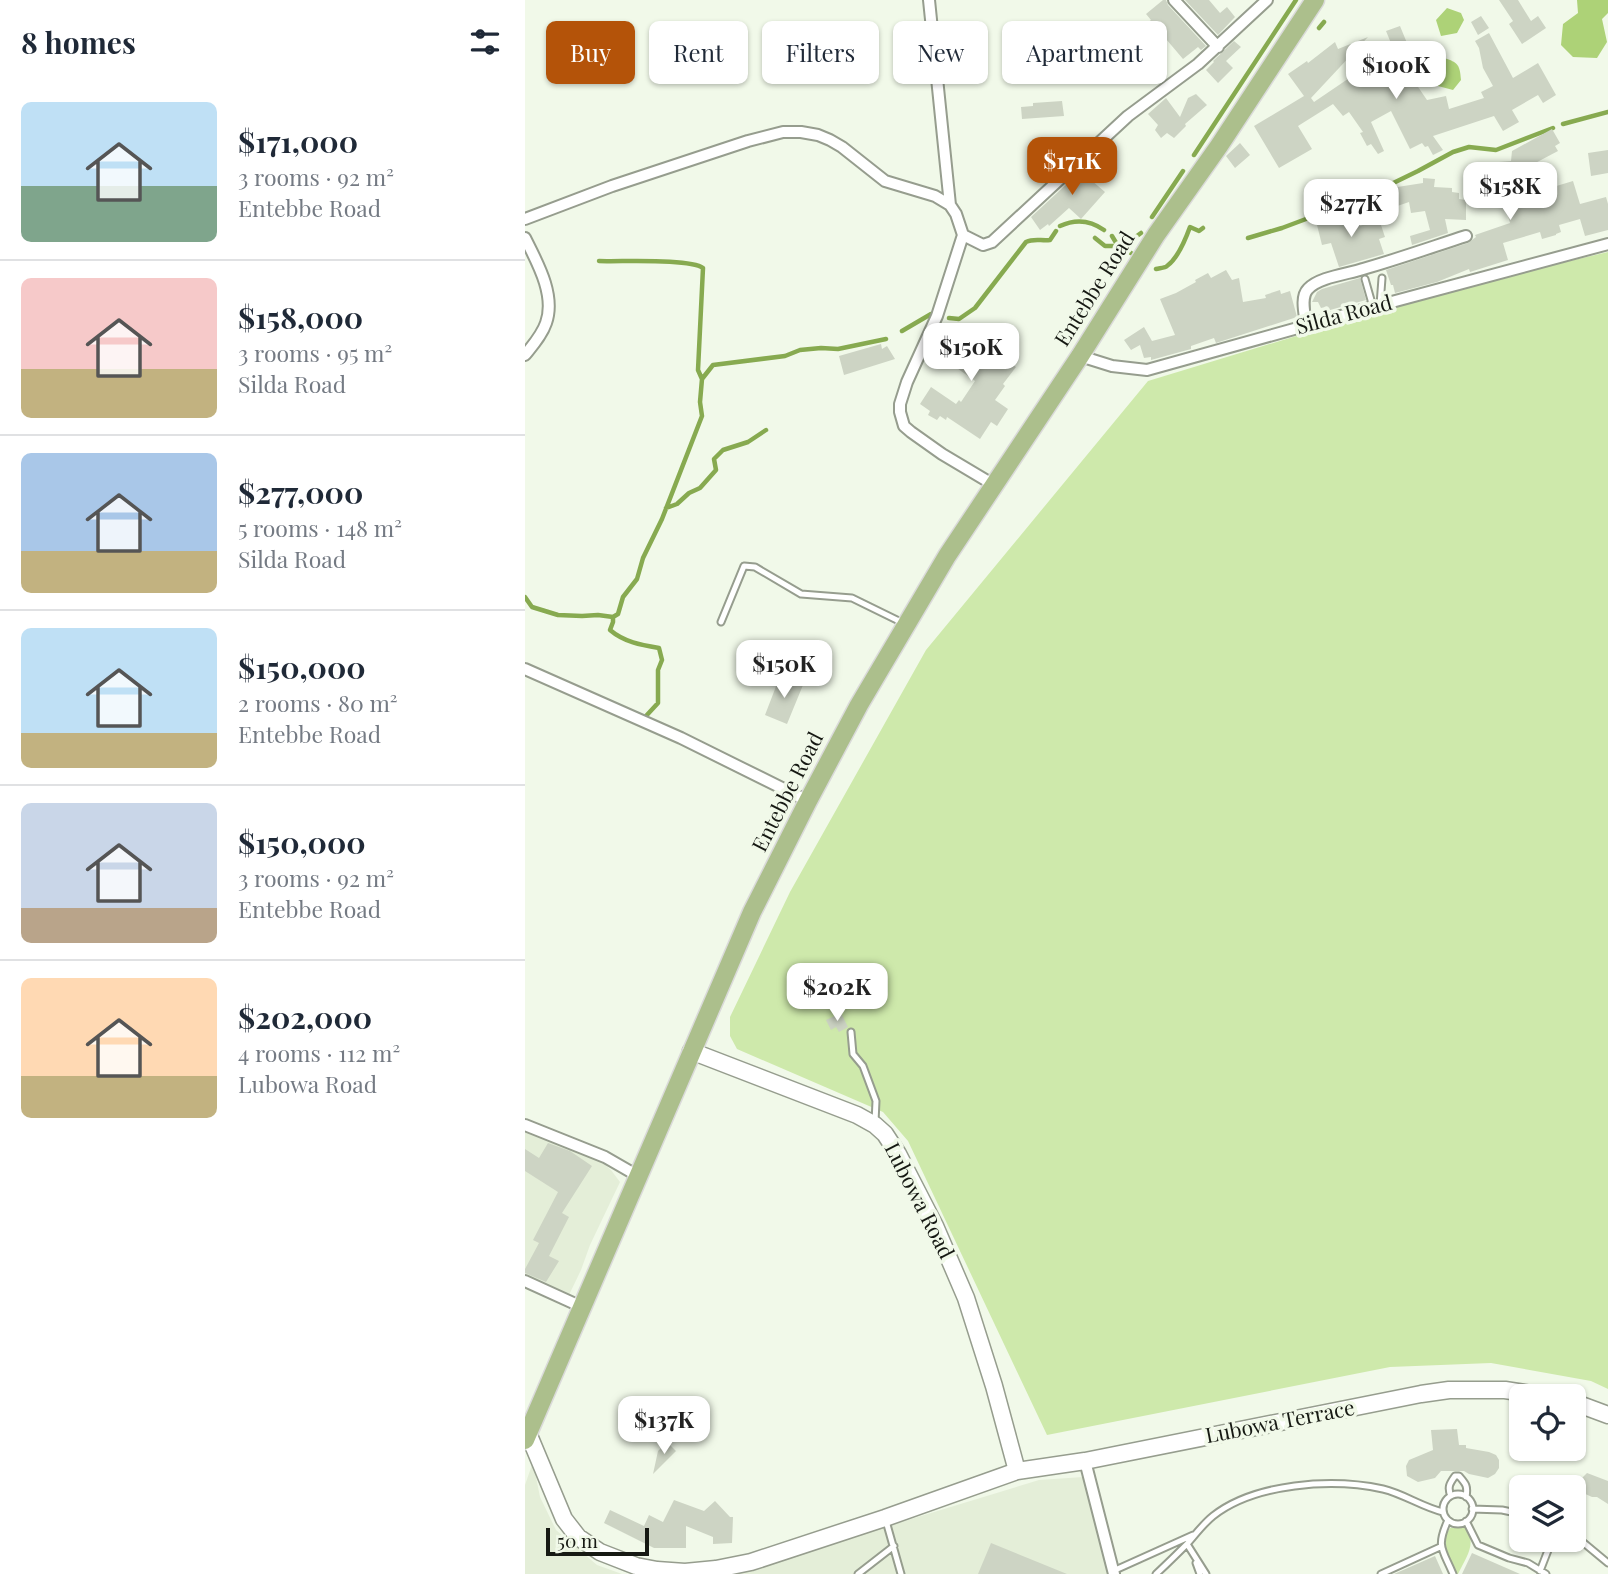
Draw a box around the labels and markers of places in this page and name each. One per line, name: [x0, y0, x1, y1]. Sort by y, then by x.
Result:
pin: $100K: [1347, 42, 1445, 101]
pin: $171K: [1023, 138, 1121, 197]
pin: $158K: [1461, 162, 1559, 222]
pin: $277K: [1302, 180, 1400, 239]
pin: $150K: [922, 324, 1020, 383]
pin: $150K: [735, 640, 833, 700]
pin: $202K: [788, 964, 886, 1023]
pin: $137K: [615, 1396, 713, 1456]

